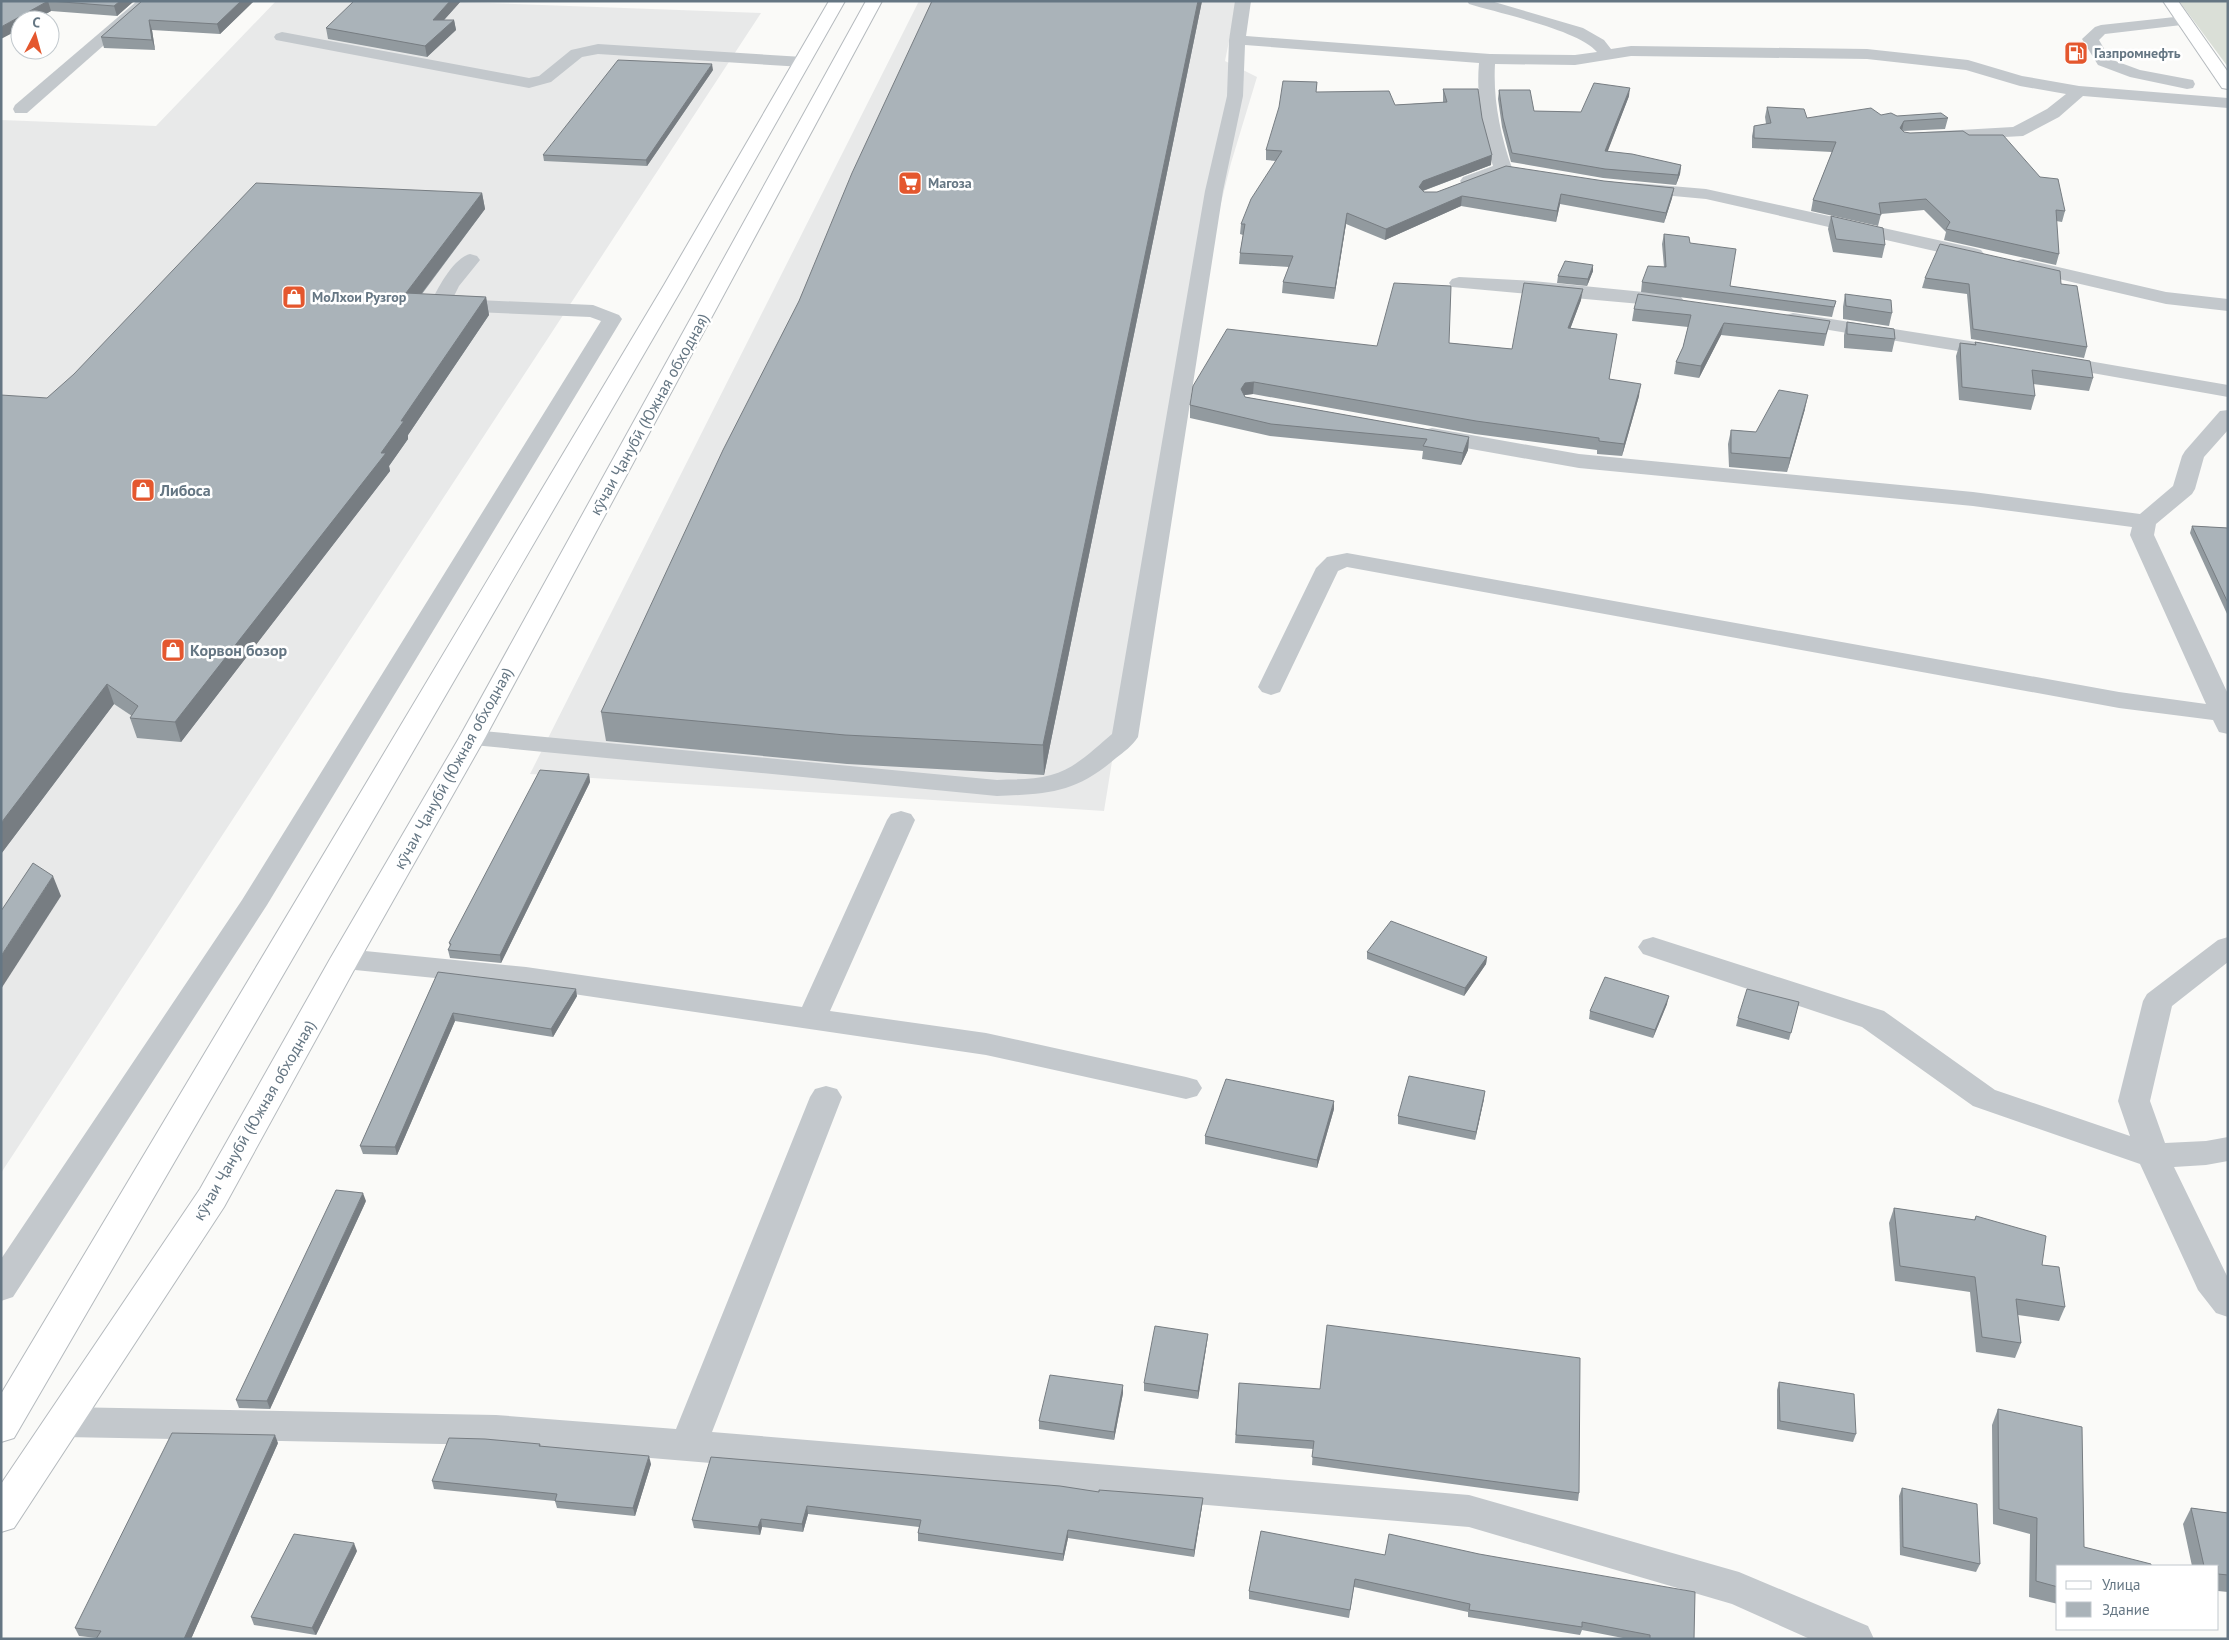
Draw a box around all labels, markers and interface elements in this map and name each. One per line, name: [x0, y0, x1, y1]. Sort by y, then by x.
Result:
north arrow: [10, 10, 60, 60]
text: С: [32, 13, 41, 31]
fuel station icon: Газпромнефть: [2063, 40, 2089, 66]
place label: Газпромнефть: [2094, 44, 2181, 62]
supermarket icon: Магоза: [897, 170, 923, 196]
place label: Магоза: [928, 174, 972, 192]
shop icon: МоЛхои Рузгор: [281, 284, 307, 310]
place label: МоЛхои Рузгор: [312, 288, 407, 306]
street label: кӯчаи Ҷанубӣ (Южная обходная): [585, 309, 713, 519]
shop icon: Либоса: [130, 477, 156, 503]
place label: Либоса: [159, 480, 211, 500]
shop icon: Корвон бозор: [160, 637, 186, 663]
place label: Корвон бозор: [190, 640, 288, 660]
street label: кӯчаи Ҷанубӣ (Южная обходная): [389, 663, 517, 873]
street label: кӯчаи Ҷанубӣ (Южная обходная): [188, 1016, 320, 1224]
legend: [2056, 1565, 2219, 1630]
text: Улица: [2102, 1575, 2140, 1594]
text: Здание: [2102, 1600, 2150, 1619]

